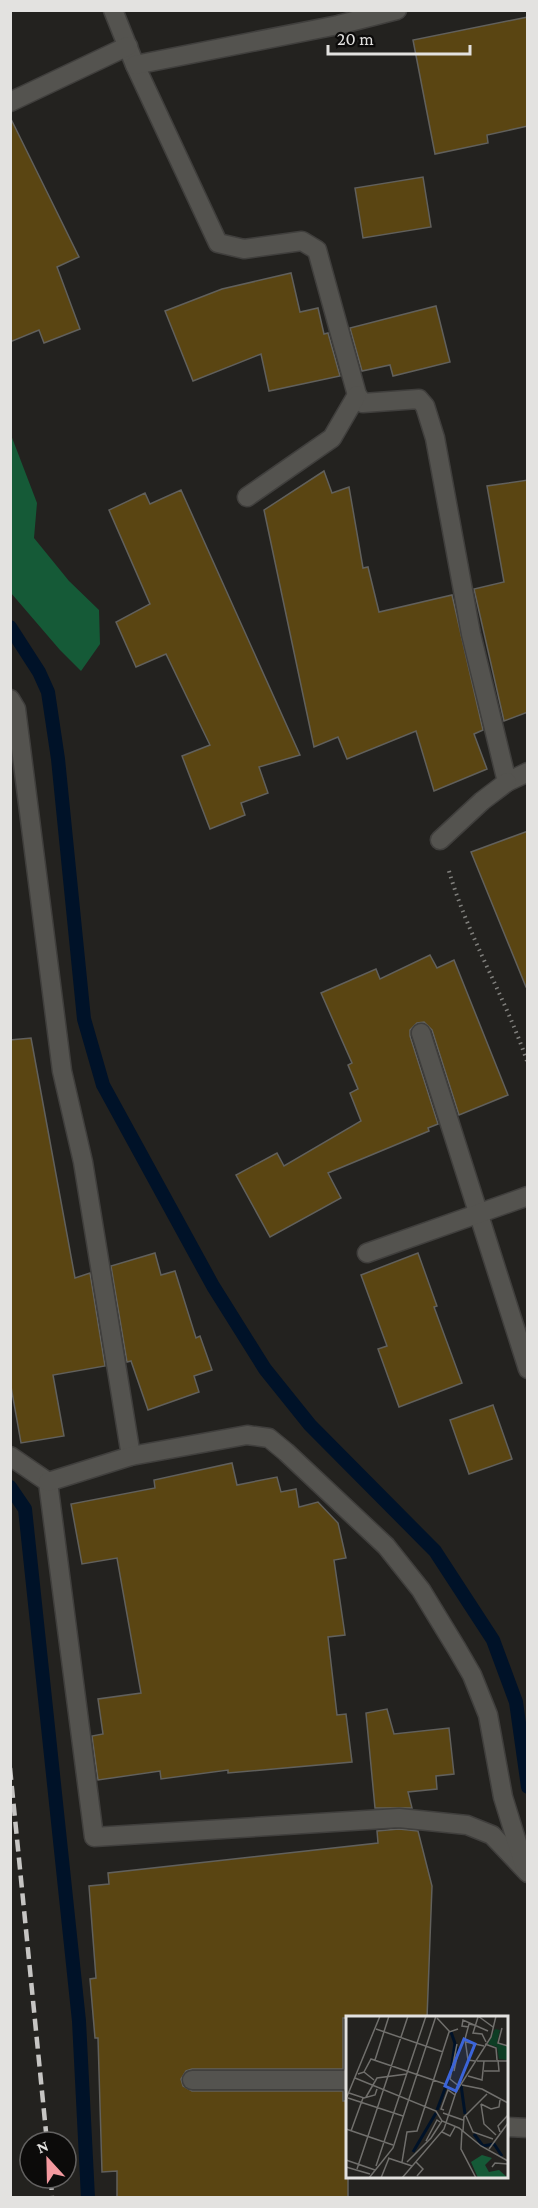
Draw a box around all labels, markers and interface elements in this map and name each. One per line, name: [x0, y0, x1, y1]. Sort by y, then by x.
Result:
scale bar: [328, 18, 470, 56]
text: 20 m: [337, 29, 374, 49]
inset map: [346, 2016, 508, 2178]
north arrow: [18, 2130, 78, 2190]
text: N: [34, 2137, 51, 2156]

